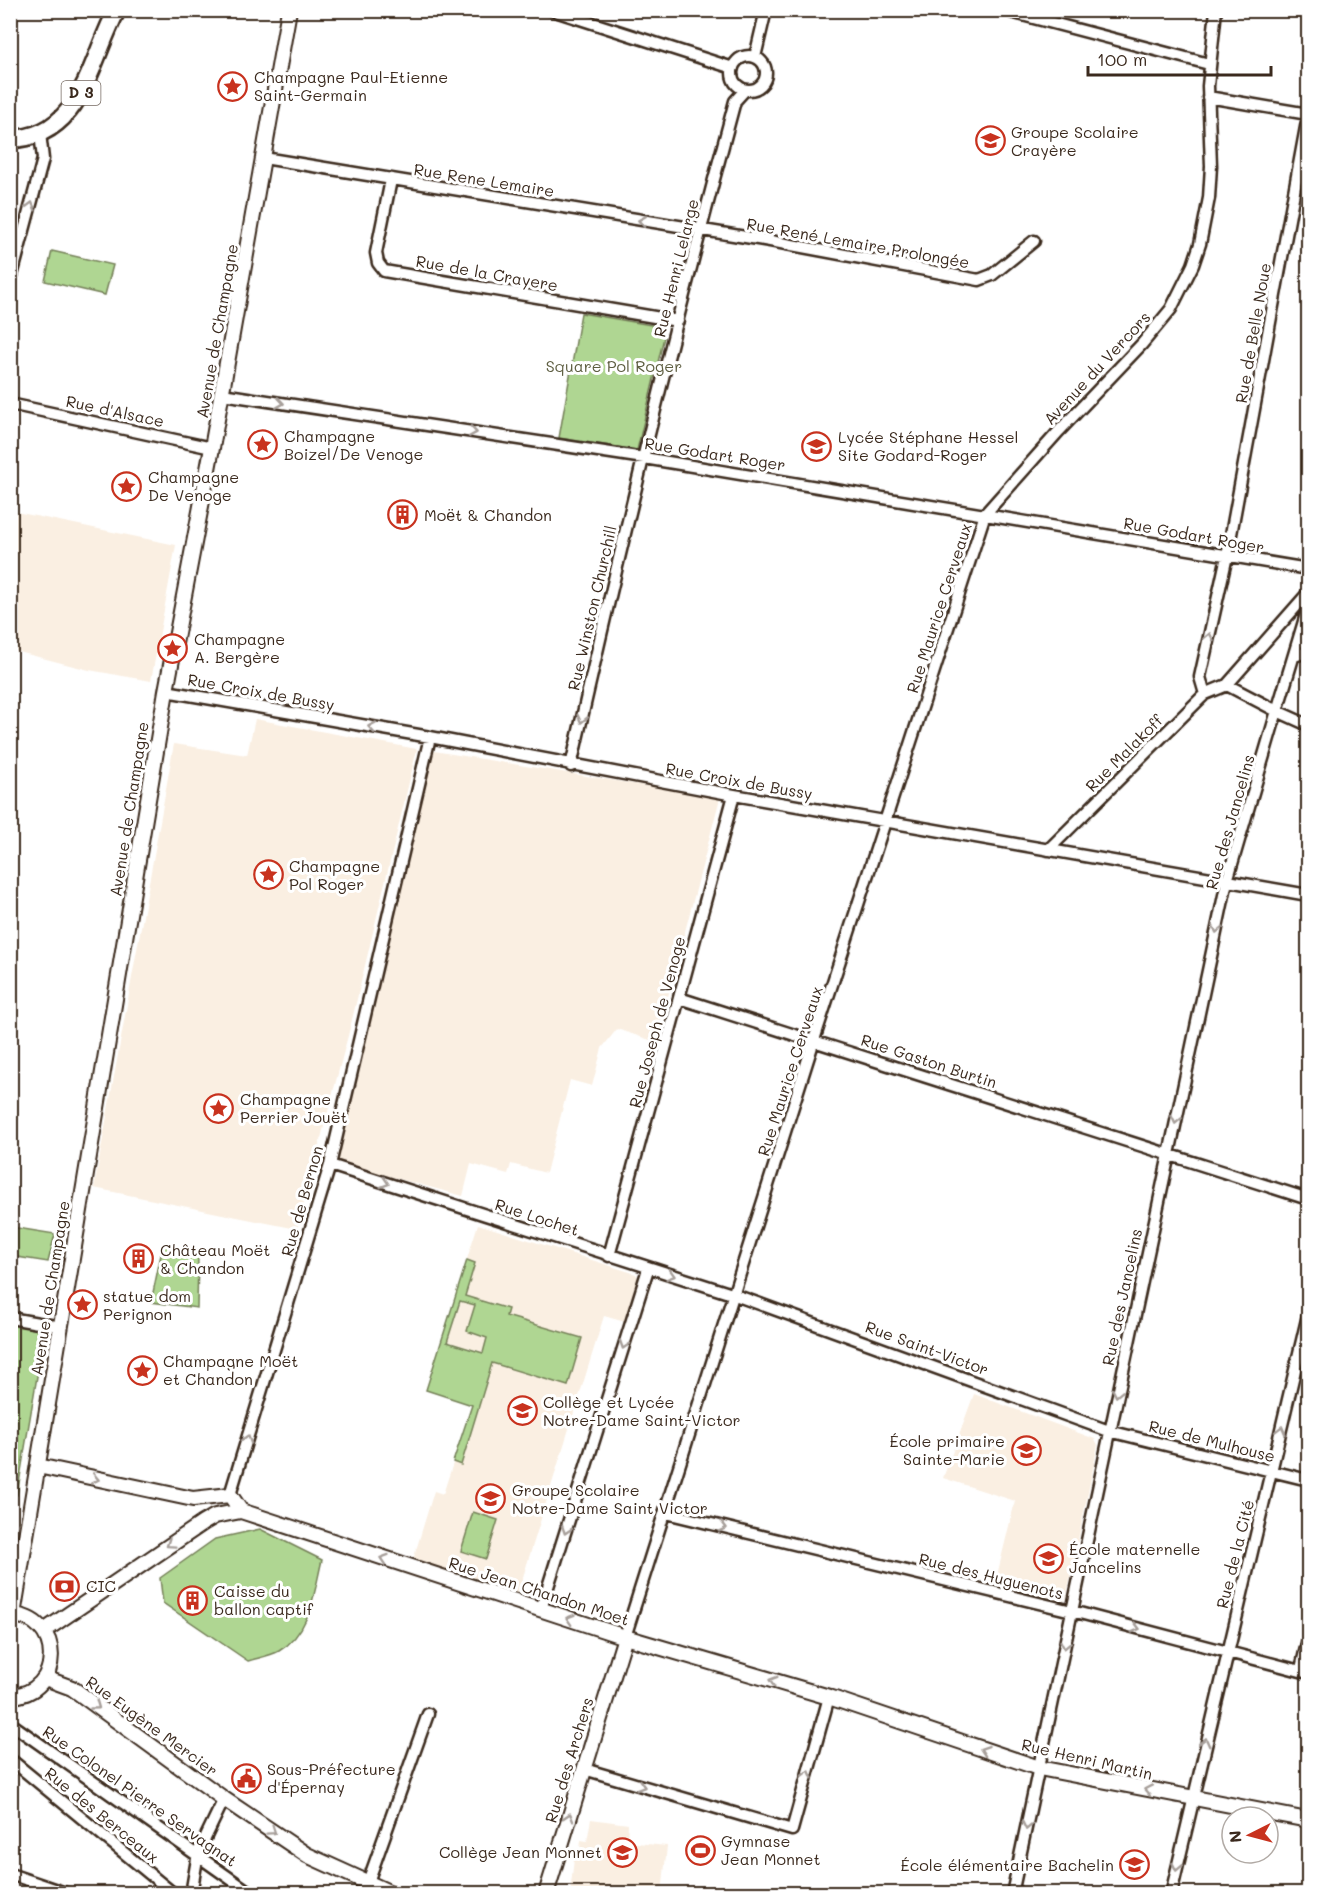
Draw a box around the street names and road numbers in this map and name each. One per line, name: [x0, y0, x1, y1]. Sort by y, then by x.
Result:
road number: D 3: [62, 81, 100, 105]
street label: Rue Rene Lemaire: [412, 158, 556, 201]
street label: Rue Henri Lelarge: [648, 197, 703, 339]
street label: Rue René Lemaire Prolongée: [745, 213, 971, 272]
street label: Avenue de Champagne: [191, 242, 242, 420]
street label: Rue de la Crayere: [414, 250, 560, 295]
street label: Rue de Belle Noue: [1230, 261, 1275, 405]
street label: Avenue du Vercors: [1039, 307, 1155, 429]
street label: Rue d'Alsace: [64, 390, 166, 431]
street label: Rue Godart Roger: [643, 432, 787, 475]
street label: Rue Godart Roger: [1122, 512, 1266, 557]
street label: Rue Maurice Cerveaux: [901, 520, 976, 695]
street label: Rue Winston Churchill: [562, 523, 621, 692]
street label: Rue Croix de Bussy: [186, 668, 336, 715]
street label: Rue Malakoff: [1080, 709, 1167, 796]
street label: Avenue de Champagne: [104, 720, 153, 898]
street label: Rue des Jancelins: [1200, 752, 1259, 892]
street label: Rue Croix de Bussy: [664, 757, 814, 804]
street label: Rue Joseph de Venoge: [623, 934, 690, 1110]
street label: Rue Maurice Cerveaux: [752, 983, 827, 1158]
street label: Rue Gaston Burtin: [859, 1029, 1000, 1092]
street label: Rue de Bernon: [276, 1143, 327, 1259]
street label: Rue Lochet: [492, 1193, 582, 1240]
street label: Avenue de Champagne: [25, 1199, 74, 1377]
street label: Rue des Jancelins: [1097, 1227, 1146, 1367]
street label: Rue Saint-Victor: [863, 1315, 992, 1380]
street label: Rue de Mulhouse: [1147, 1415, 1278, 1466]
street label: Rue de la Cité: [1211, 1497, 1258, 1611]
street label: Rue des Huguenots: [917, 1547, 1066, 1604]
street label: Rue Jean Chandon Moet: [446, 1551, 632, 1630]
street label: Rue Eugène Mercier: [82, 1671, 222, 1781]
street label: Rue des Archers: [539, 1695, 598, 1825]
street label: Rue Colonel Pierre Servagnat: [39, 1720, 242, 1871]
street label: Rue Henri Martin: [1020, 1733, 1155, 1784]
street label: Rue des Berceaux: [41, 1762, 164, 1867]

